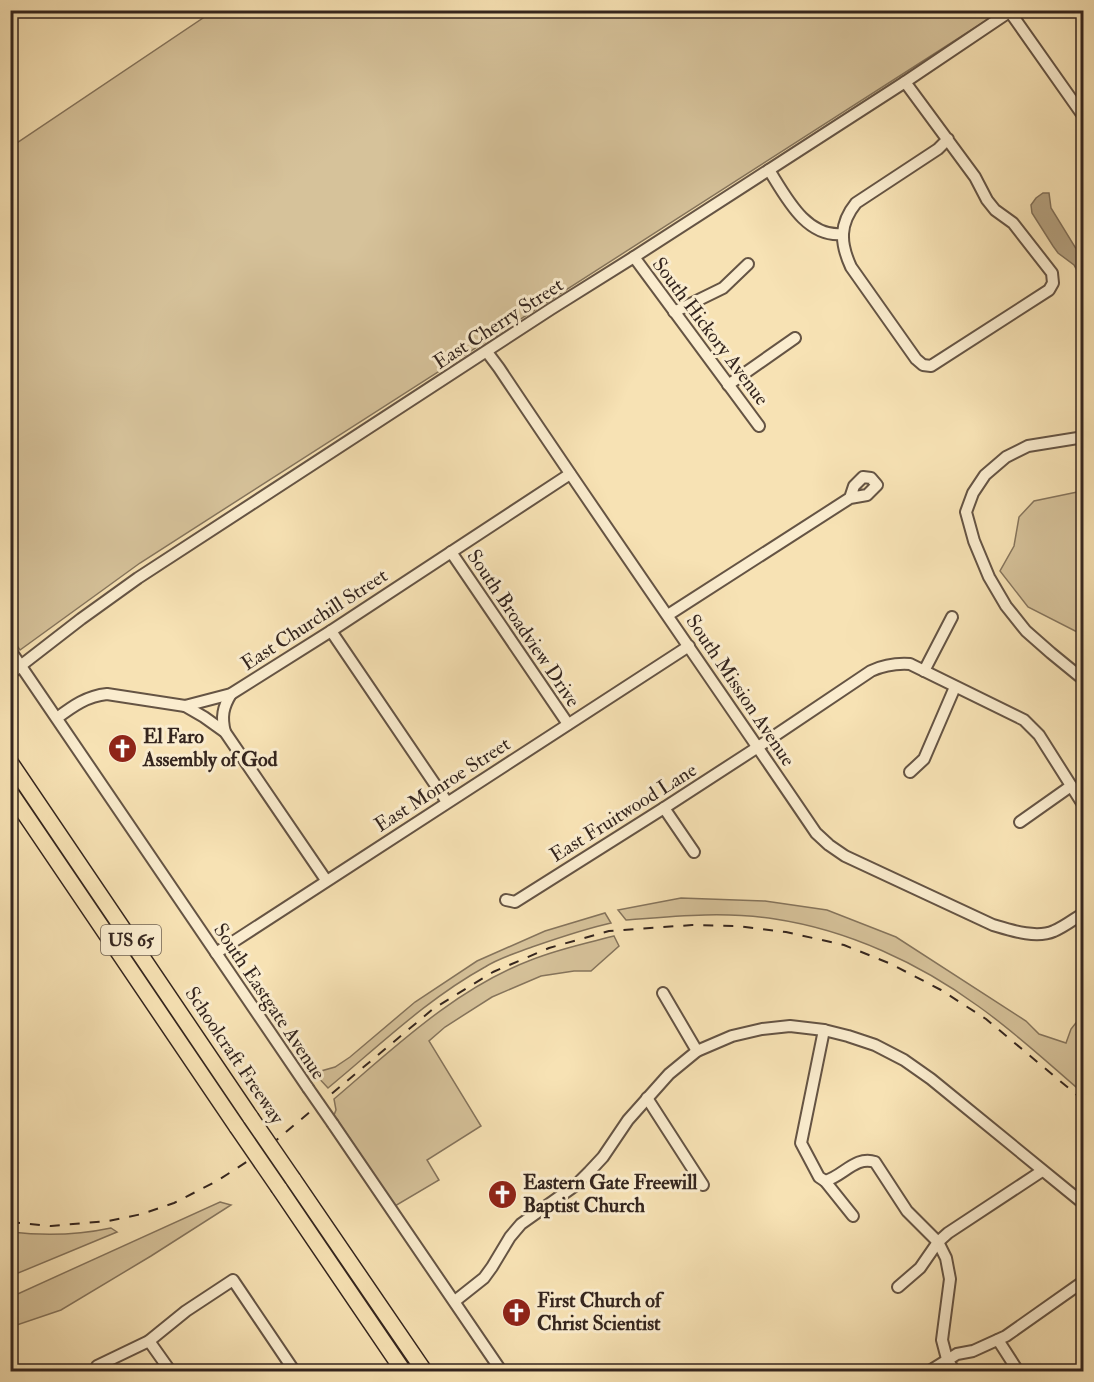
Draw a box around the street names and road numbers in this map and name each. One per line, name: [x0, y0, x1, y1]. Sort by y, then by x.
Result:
street label: South Hickory Avenue: [647, 252, 774, 410]
street label: East Cherry Street: [429, 272, 568, 375]
street label: South Broadview Drive: [462, 545, 586, 712]
street label: East Churchill Street: [236, 563, 393, 676]
street label: South Mission Avenue: [680, 610, 801, 771]
street label: East Monroe Street: [370, 731, 515, 838]
street label: East Fruitwood Lane: [545, 757, 701, 868]
street label: South Eastgate Avenue: [208, 918, 331, 1084]
road number: US 65: [101, 925, 161, 955]
street label: Schoolcraft Freeway: [179, 982, 290, 1130]

